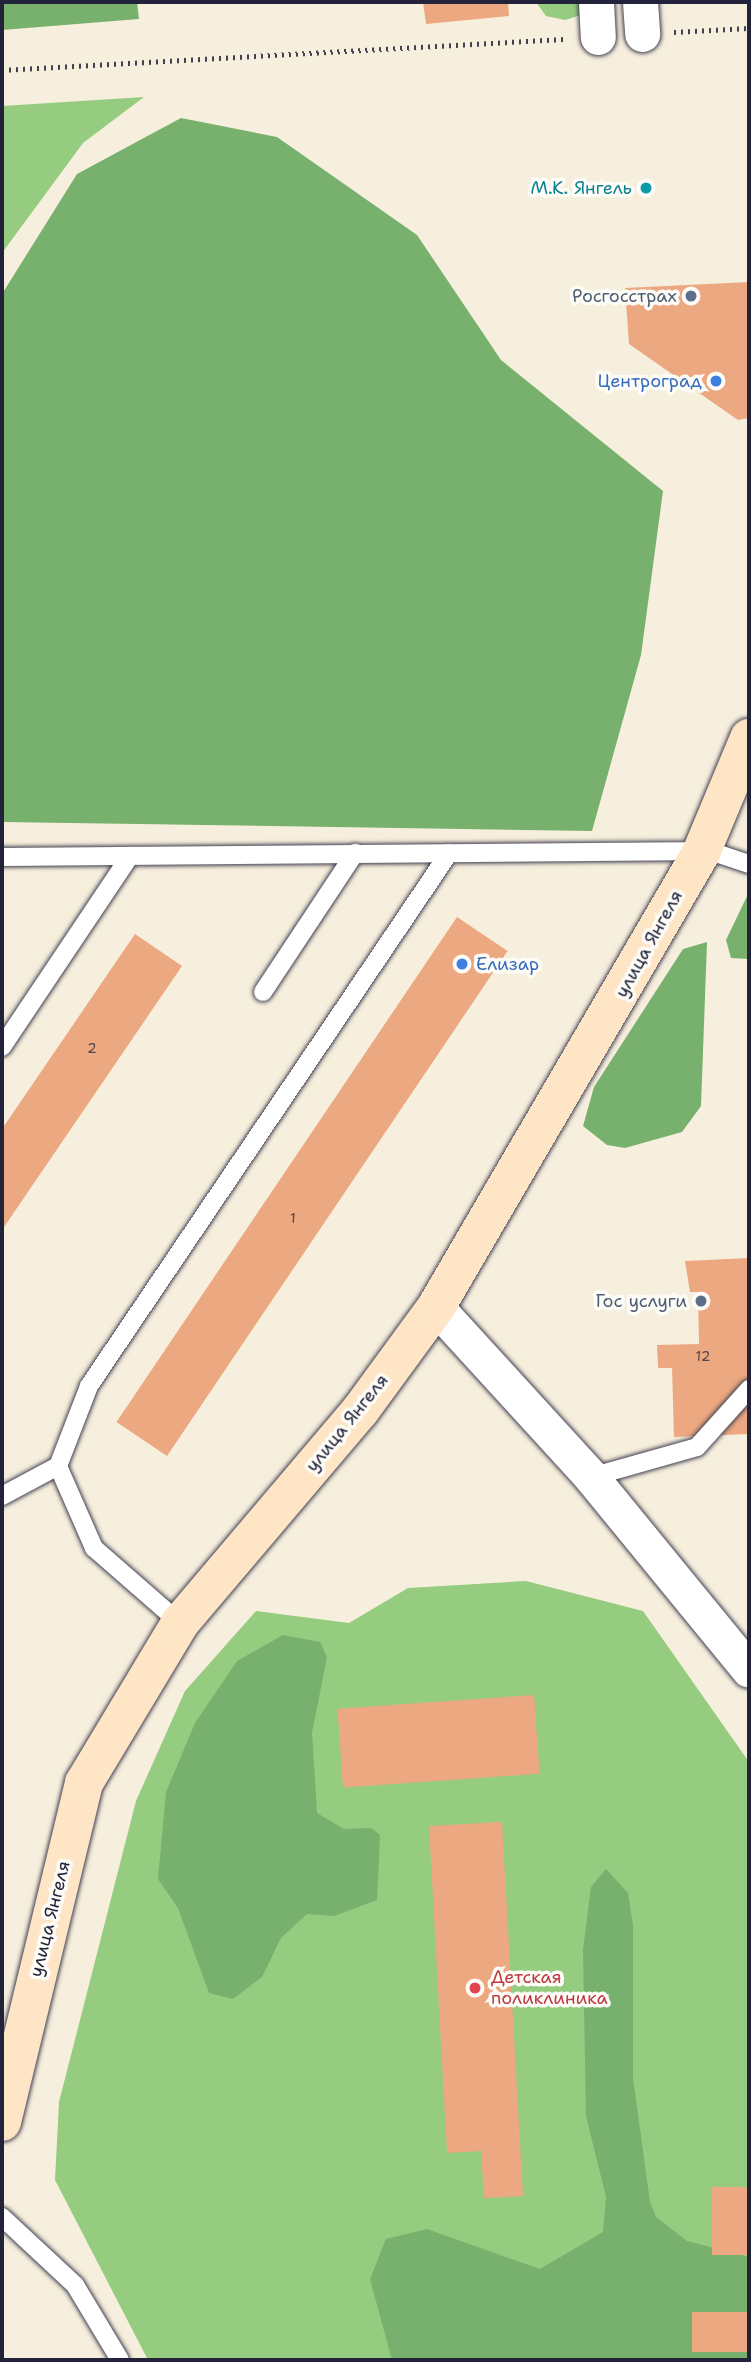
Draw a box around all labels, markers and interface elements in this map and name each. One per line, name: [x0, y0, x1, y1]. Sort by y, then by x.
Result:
place label: М.К. Янгель: [531, 177, 632, 199]
marker: М.К. Янгель: [638, 180, 654, 196]
place label: Росгосстрах: [572, 285, 677, 307]
marker: Росгосстрах: [683, 288, 699, 304]
place label: Центроград: [598, 370, 702, 392]
marker: Центроград: [708, 373, 724, 389]
street label: улица Янгеля: [611, 887, 687, 1001]
place label: Елизар: [476, 953, 539, 975]
marker: Елизар: [454, 956, 470, 972]
house number: 2: [87, 1040, 97, 1056]
house number: 1: [290, 1210, 296, 1226]
place label: Гос услуги: [595, 1290, 687, 1312]
marker: Гос услуги: [693, 1293, 709, 1309]
house number: 12: [696, 1348, 710, 1364]
street label: улица Янгеля: [301, 1370, 393, 1476]
street label: улица Янгеля: [25, 1859, 75, 1979]
place label: Детская поликлиника: [491, 1967, 608, 2010]
marker: Детская поликлиника: [465, 1978, 485, 1998]

